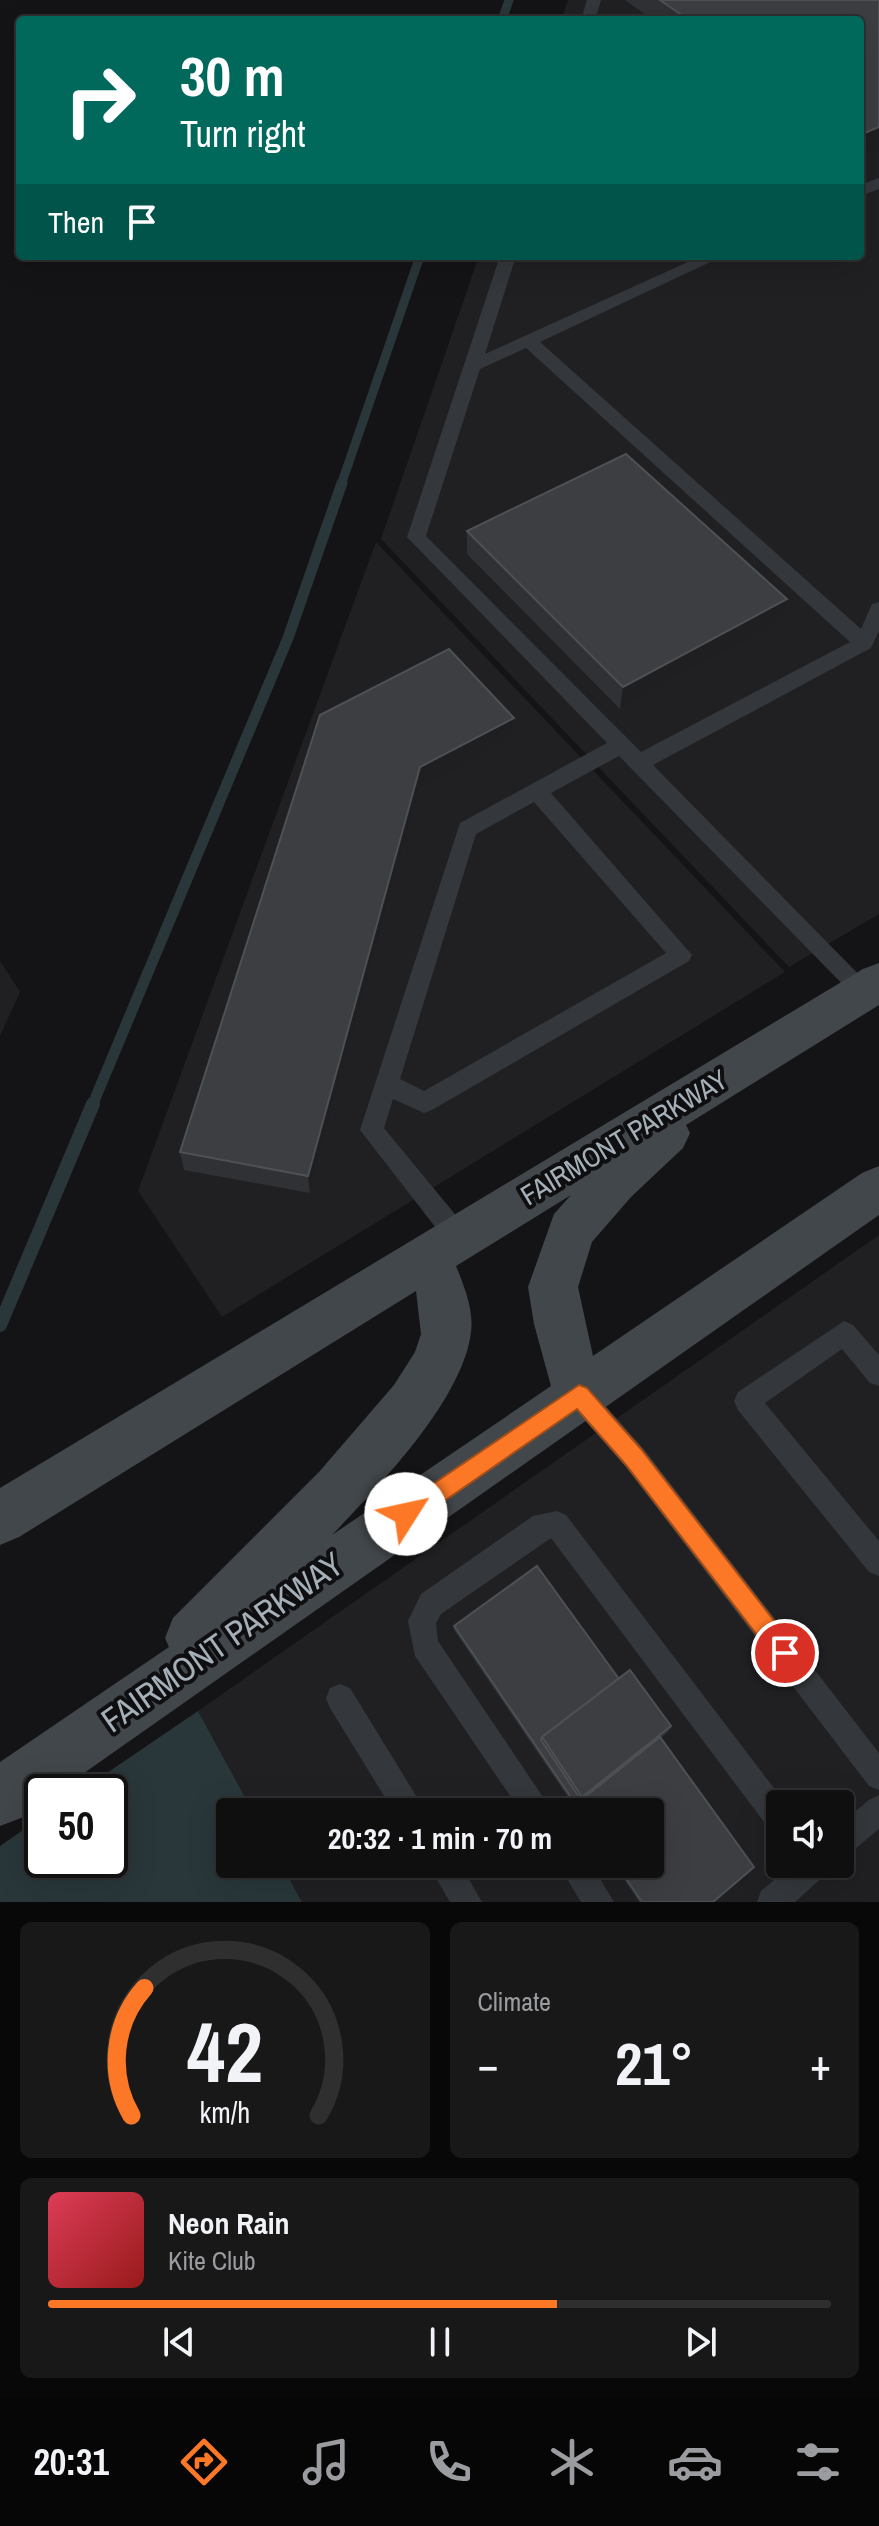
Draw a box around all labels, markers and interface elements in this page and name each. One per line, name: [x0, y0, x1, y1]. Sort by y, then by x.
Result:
text: 30 m: [180, 38, 285, 113]
icon: right: [48, 48, 152, 152]
text: Turn right: [180, 110, 305, 158]
icon: arrive: [120, 200, 164, 244]
text: Then: [48, 202, 104, 242]
street label: FAIRMONT PARKWAY: [513, 1060, 735, 1214]
position arrow: [364, 1472, 448, 1556]
street label: FAIRMONT PARKWAY: [92, 1541, 353, 1743]
pin: [751, 1619, 819, 1687]
icon: arrive: [763, 1631, 807, 1675]
speed limit sign: 50: [24, 1774, 128, 1878]
map controls: [766, 1790, 854, 1878]
button: sound: [766, 1790, 854, 1878]
text: 20:32 · 1 min · 70 m: [328, 1818, 552, 1858]
text: Climate: [478, 1984, 551, 2019]
text: 42: [187, 1996, 263, 2108]
text: 21°: [615, 2023, 694, 2104]
text: −: [478, 2034, 499, 2094]
text: +: [810, 2034, 831, 2094]
text: km/h: [199, 2093, 250, 2132]
text: Neon Rain: [168, 2203, 290, 2243]
text: Kite Club: [168, 2243, 256, 2278]
icon: previous: [157, 2320, 201, 2364]
icon: pause: [418, 2320, 462, 2364]
icon: next: [679, 2320, 723, 2364]
icon: directions: [176, 2434, 232, 2490]
icon: music: [298, 2434, 354, 2490]
icon: phone: [421, 2434, 477, 2490]
icon: climate: [544, 2434, 600, 2490]
icon: car: [667, 2434, 723, 2490]
icon: filters: [790, 2434, 846, 2490]
text: 20:31: [33, 2438, 109, 2486]

